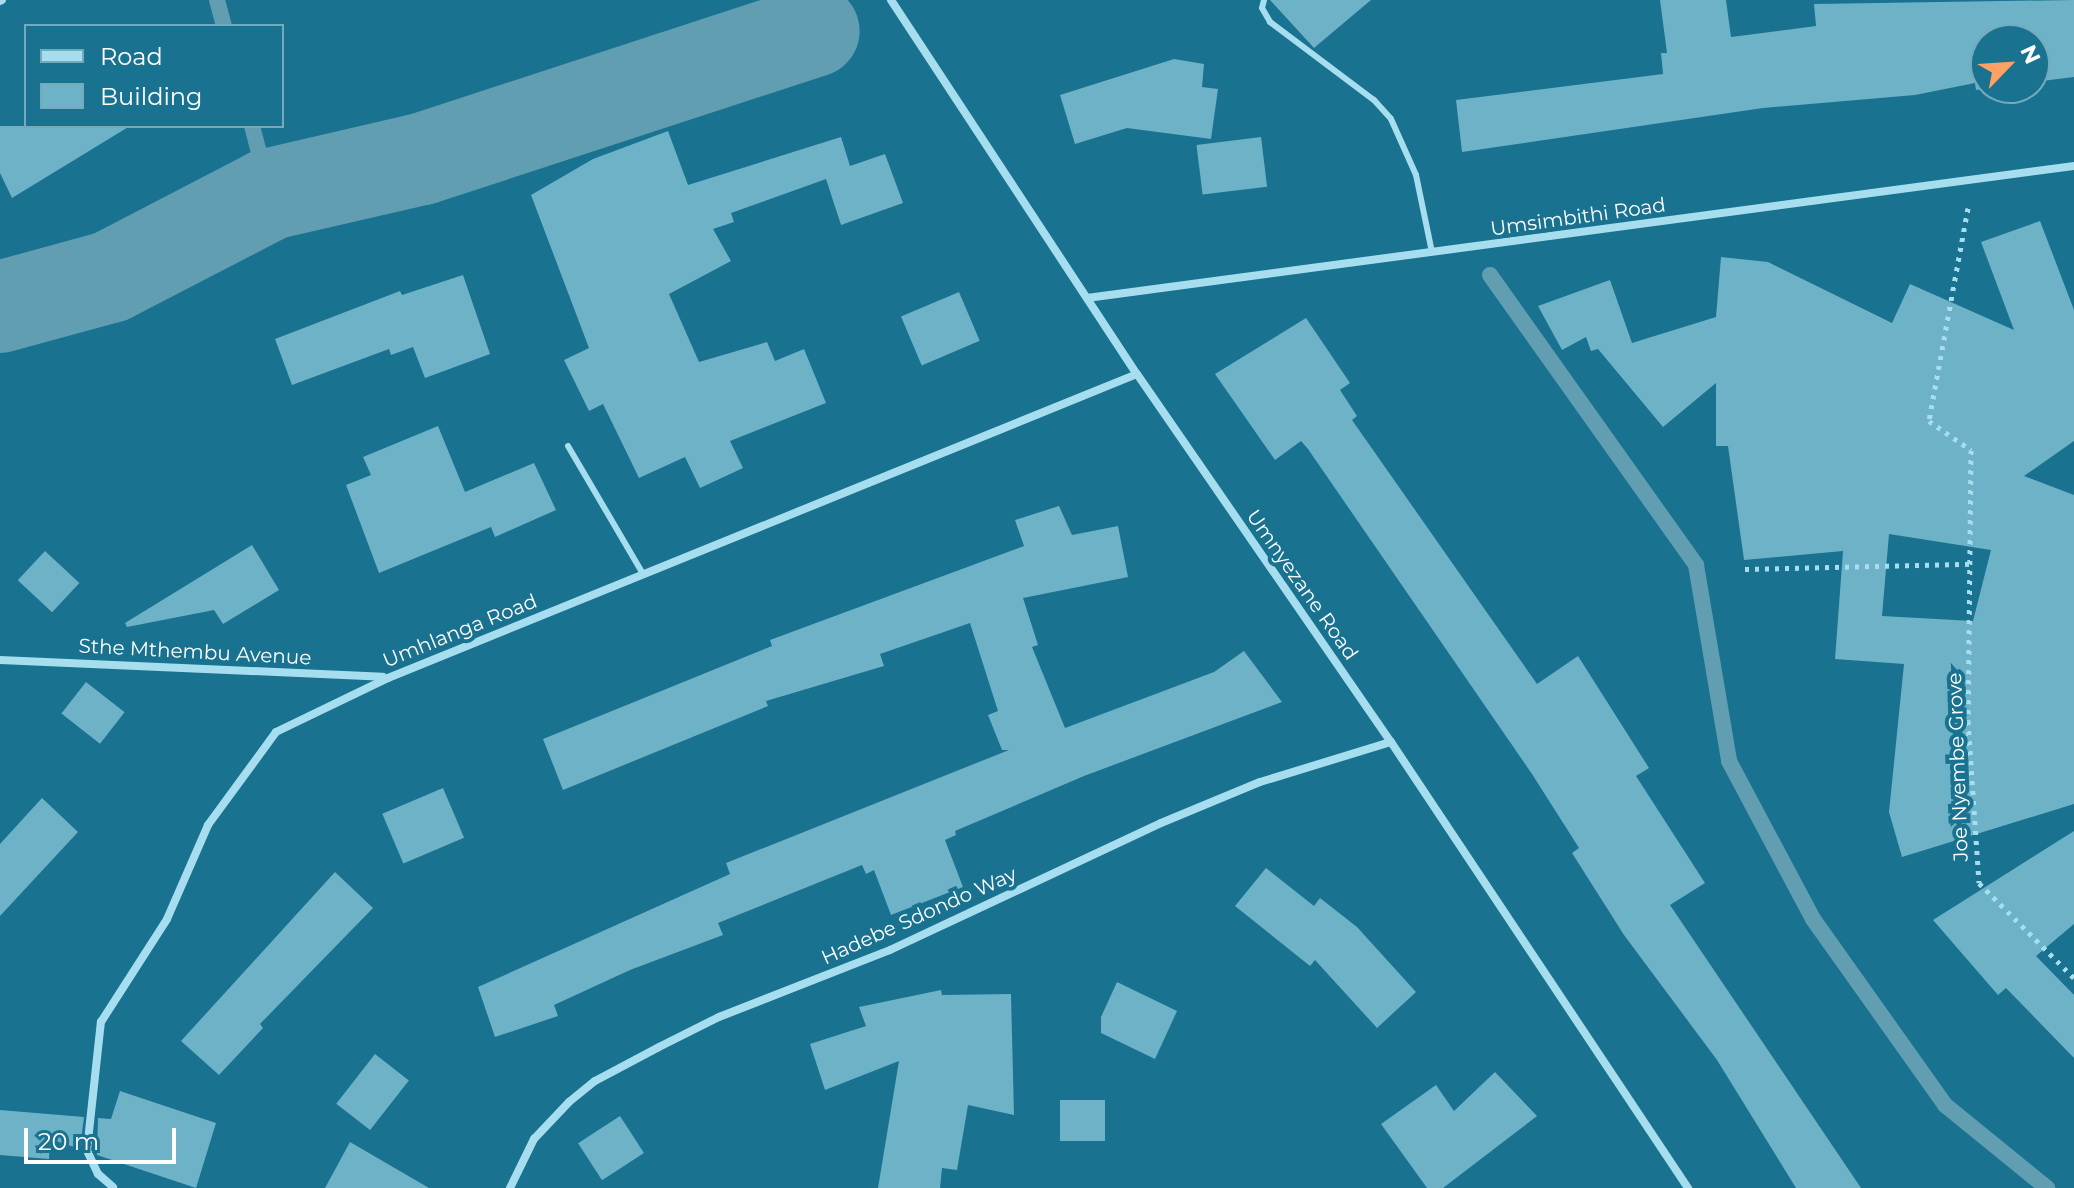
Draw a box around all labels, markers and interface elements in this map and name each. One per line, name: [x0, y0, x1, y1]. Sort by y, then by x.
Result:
legend: [24, 24, 284, 128]
north arrow: [1970, 24, 2050, 104]
text: N: [2014, 41, 2046, 68]
text: Road: [100, 42, 163, 71]
text: Building: [100, 82, 203, 111]
street label: Umsimbithi Road: [1489, 193, 1667, 241]
street label: Umnyezane Road: [1241, 505, 1363, 665]
street label: Umhlanga Road: [379, 589, 541, 673]
street label: Sthe Mthembu Avenue: [78, 634, 312, 670]
street label: Joe Nyembe Grove: [1943, 672, 1973, 862]
street label: Hadebe Sdondo Way: [818, 862, 1020, 970]
scale bar: [28, 1112, 180, 1162]
text: 20 m: [38, 1127, 99, 1156]

